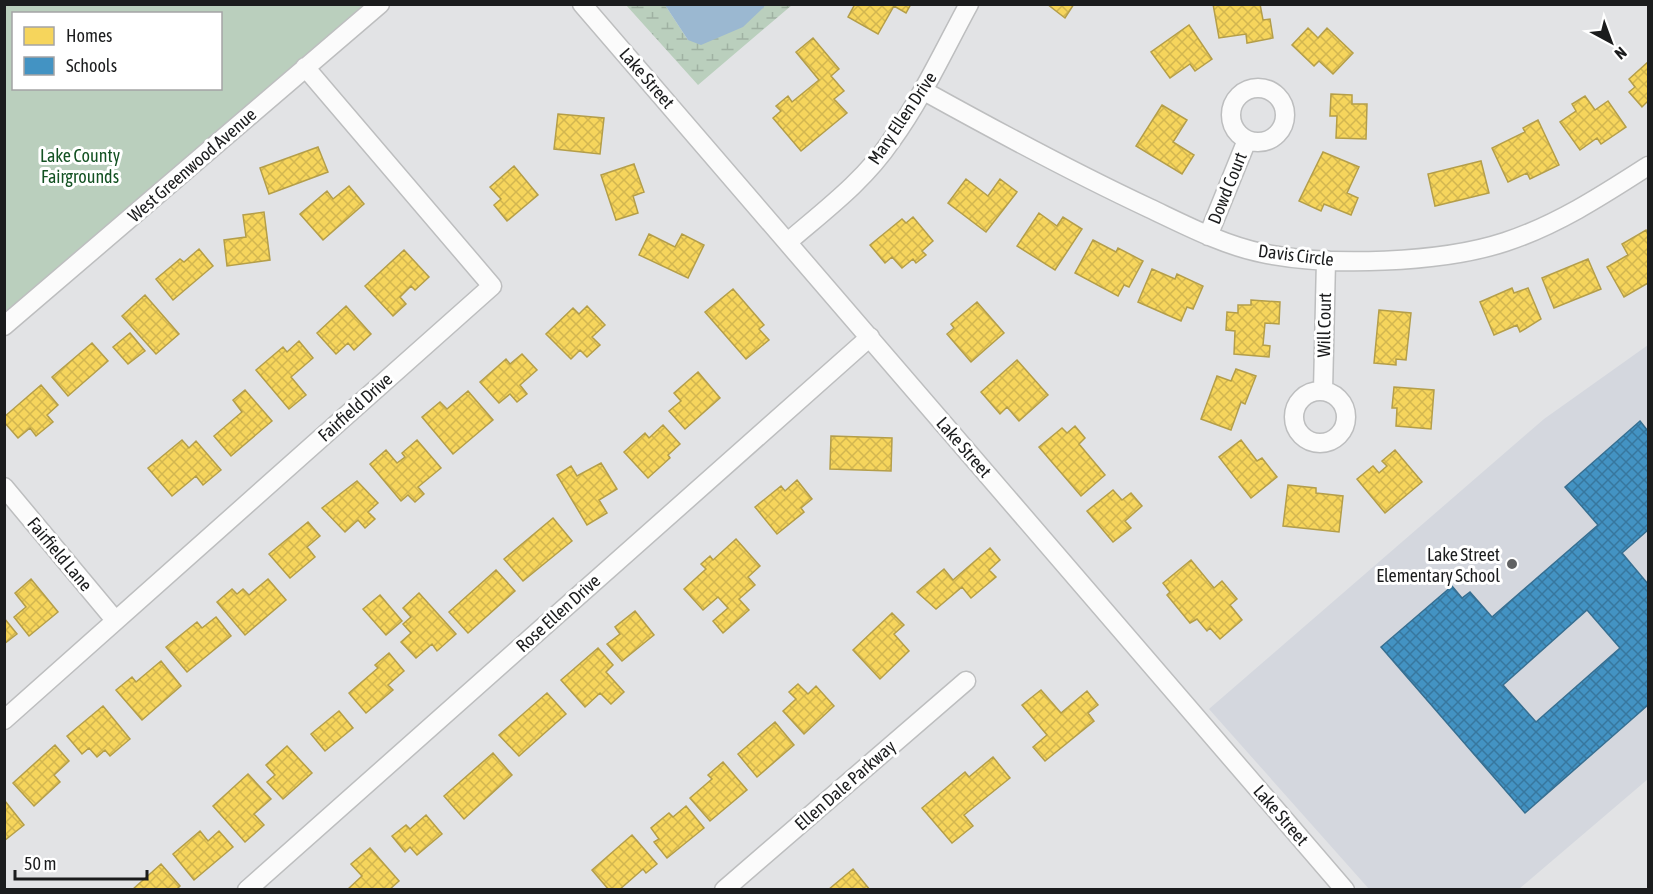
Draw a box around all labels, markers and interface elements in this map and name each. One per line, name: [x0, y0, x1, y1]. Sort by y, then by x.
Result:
legend: [12, 12, 222, 90]
north arrow: [1581, 12, 1641, 72]
text: Homes: [66, 25, 112, 46]
text: N: [1611, 43, 1630, 63]
street label: Lake Street: [615, 44, 679, 112]
text: Schools: [66, 55, 117, 76]
street label: Mary Ellen Drive: [863, 68, 941, 168]
street label: West Greenwood Avenue: [124, 104, 260, 226]
park label: Lake County Fairgrounds: [40, 145, 120, 187]
street label: Dowd Court: [1203, 149, 1251, 227]
street label: Davis Circle: [1257, 240, 1335, 270]
street label: Will Court: [1313, 292, 1335, 358]
street label: Fairfield Drive: [314, 368, 396, 446]
street label: Lake Street: [932, 413, 996, 481]
street label: Fairfield Lane: [23, 513, 97, 595]
place label: Lake Street Elementary School: [1376, 544, 1500, 586]
marker: Lake Street Elementary School: [1505, 557, 1519, 571]
street label: Rose Ellen Drive: [512, 570, 604, 656]
street label: Ellen Dale Parkway: [790, 736, 900, 834]
street label: Lake Street: [1249, 781, 1313, 849]
scale bar: [15, 843, 147, 881]
text: 50 m: [24, 853, 56, 874]

